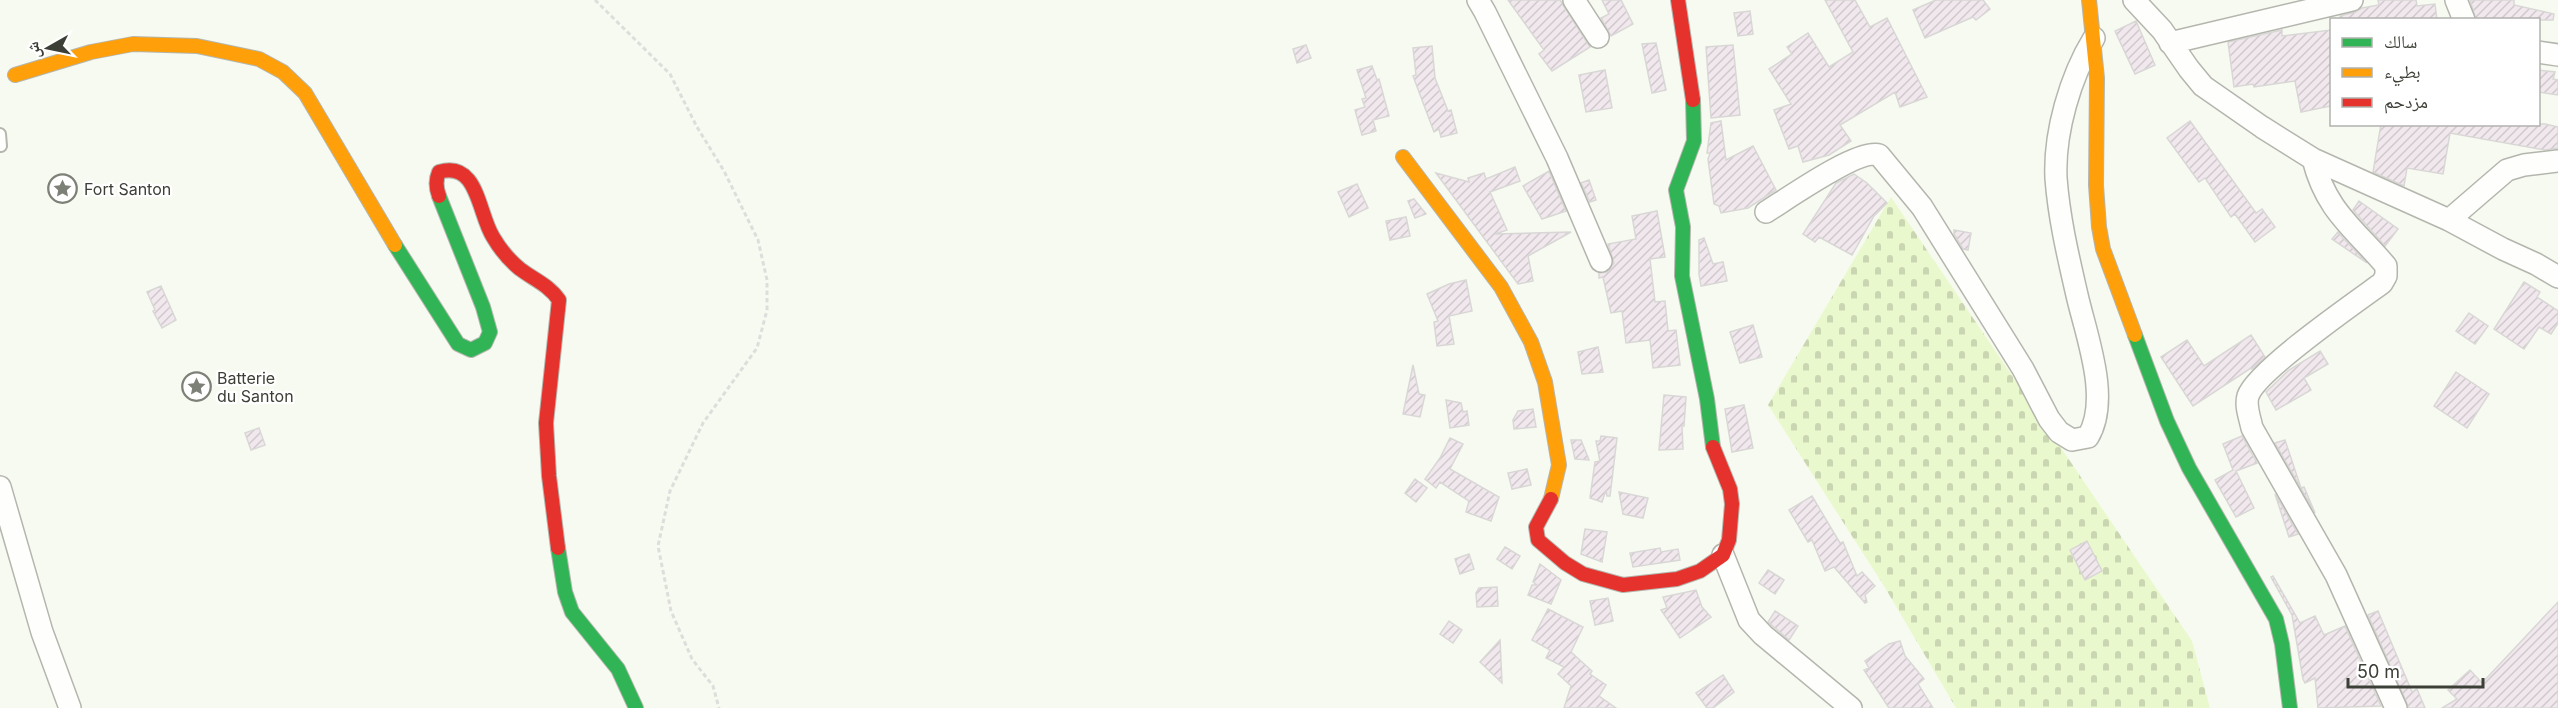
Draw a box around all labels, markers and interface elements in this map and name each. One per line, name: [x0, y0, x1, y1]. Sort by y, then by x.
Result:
north arrow: [18, 18, 78, 78]
legend: [2330, 18, 2540, 126]
text: سالك: [2384, 31, 2417, 52]
text: ش: [22, 40, 44, 60]
text: بطيء: [2384, 61, 2421, 87]
text: مزدحم: [2384, 91, 2428, 114]
place icon: Fort Santon: [47, 173, 79, 205]
place label: Fort Santon: [84, 179, 171, 199]
place label: Batterie du Santon: [217, 368, 294, 406]
place icon: Batterie du Santon: [180, 371, 212, 403]
scale bar: [2348, 651, 2483, 689]
text: 50 m: [2357, 661, 2400, 682]

